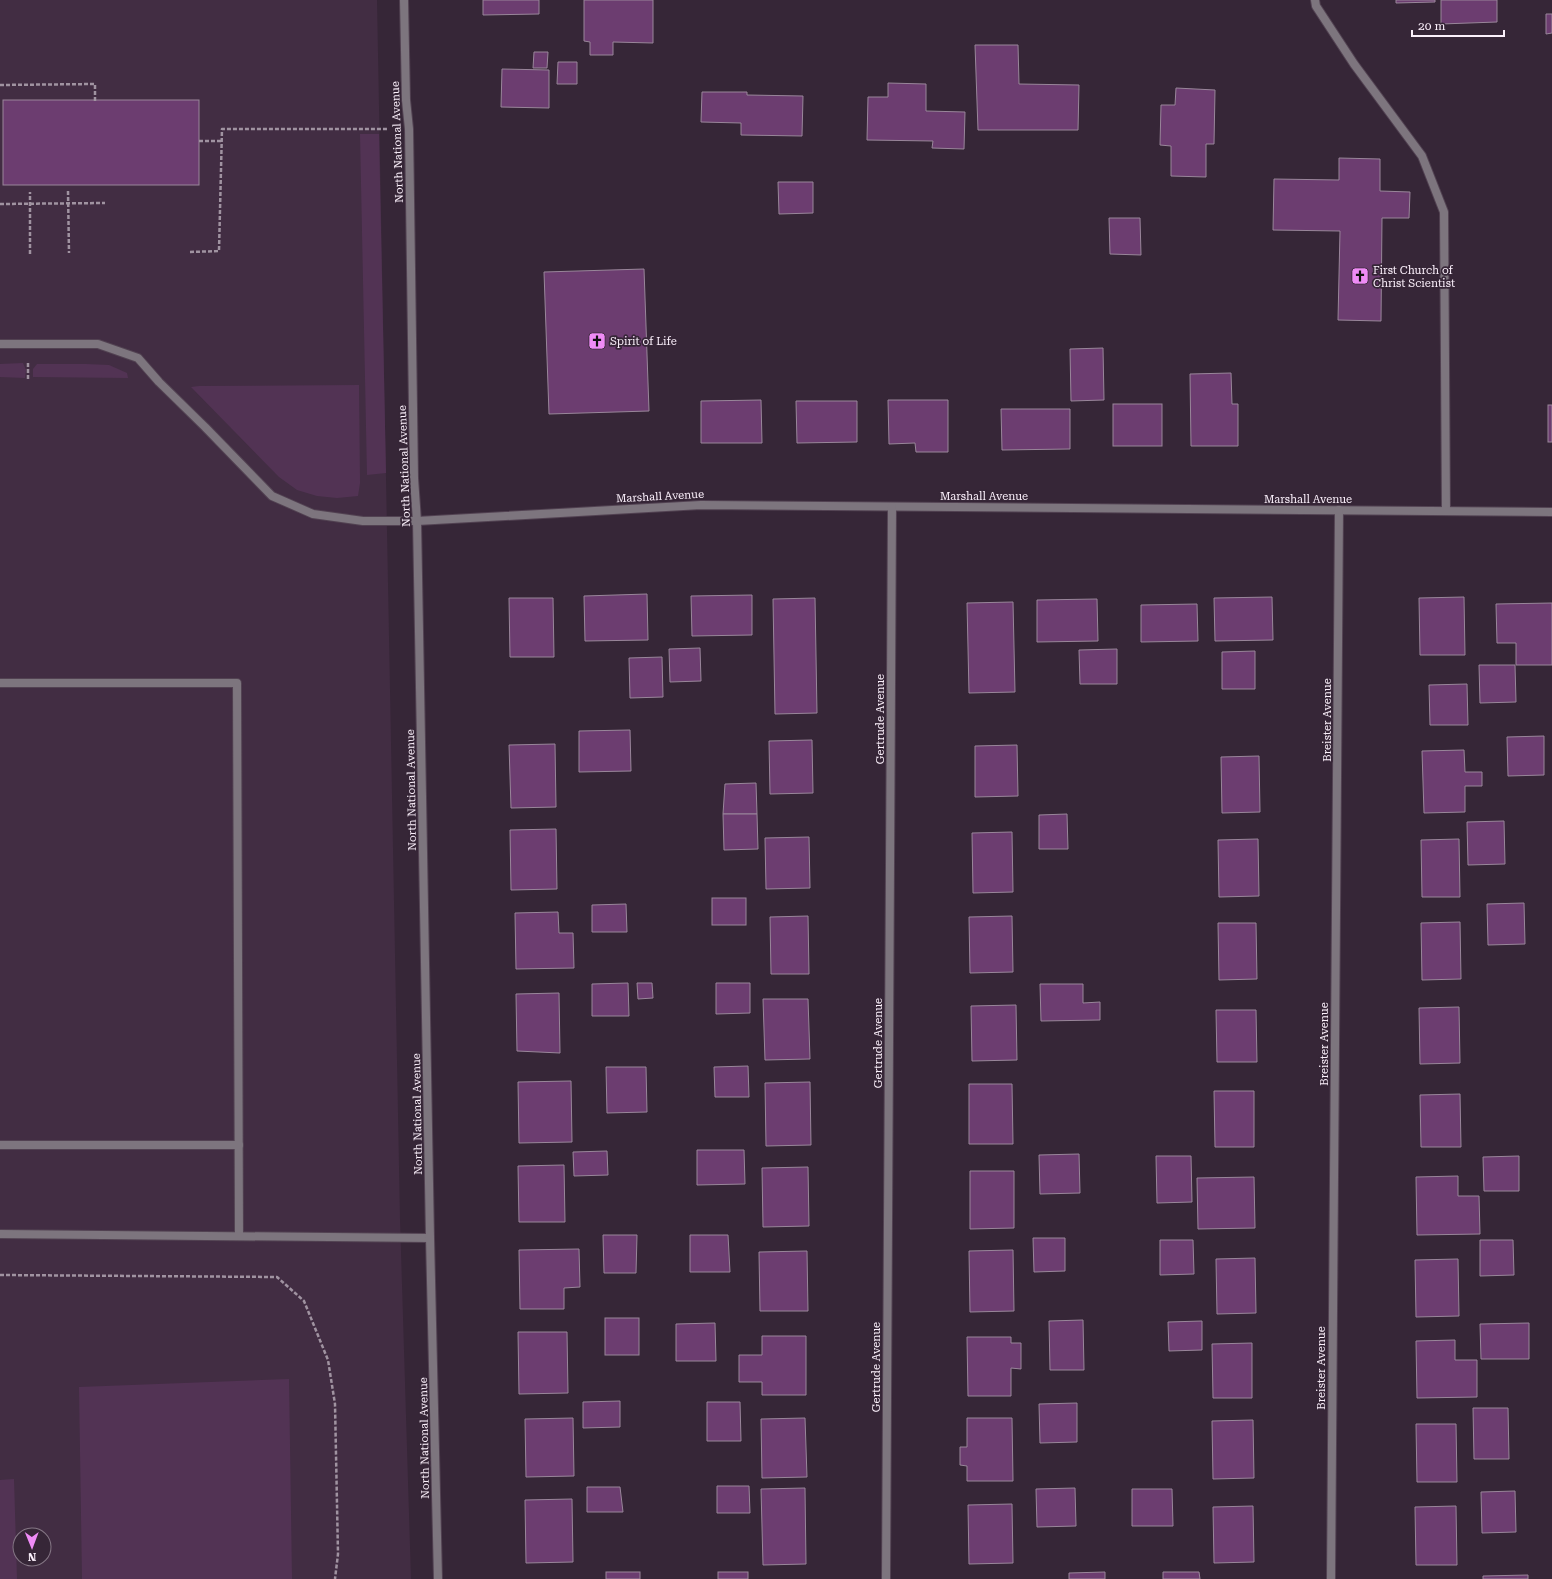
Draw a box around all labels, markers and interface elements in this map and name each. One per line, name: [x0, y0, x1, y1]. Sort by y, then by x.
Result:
scale bar: [1412, 12, 1504, 38]
text: 20 m: [1418, 19, 1445, 33]
street label: North National Avenue: [389, 81, 406, 203]
place label: First Church of Christ Scientist: [1373, 264, 1455, 290]
church icon: First Church of Christ Scientist: [1350, 266, 1370, 286]
church icon: Spirit of Life: [587, 331, 607, 351]
place label: Spirit of Life: [610, 335, 677, 348]
street label: North National Avenue: [396, 405, 413, 527]
street label: Marshall Avenue: [616, 488, 704, 505]
street label: Marshall Avenue: [940, 490, 1028, 503]
street label: Marshall Avenue: [1264, 493, 1352, 506]
street label: Gertrude Avenue: [874, 674, 887, 764]
street label: Breister Avenue: [1321, 678, 1334, 762]
street label: North National Avenue: [404, 729, 419, 851]
street label: Gertrude Avenue: [872, 998, 885, 1088]
street label: Breister Avenue: [1318, 1002, 1331, 1086]
street label: North National Avenue: [410, 1053, 425, 1175]
street label: Gertrude Avenue: [870, 1322, 883, 1412]
street label: Breister Avenue: [1315, 1326, 1328, 1410]
street label: North National Avenue: [417, 1377, 432, 1499]
north arrow: [12, 1527, 52, 1567]
text: N: [27, 1550, 37, 1563]

